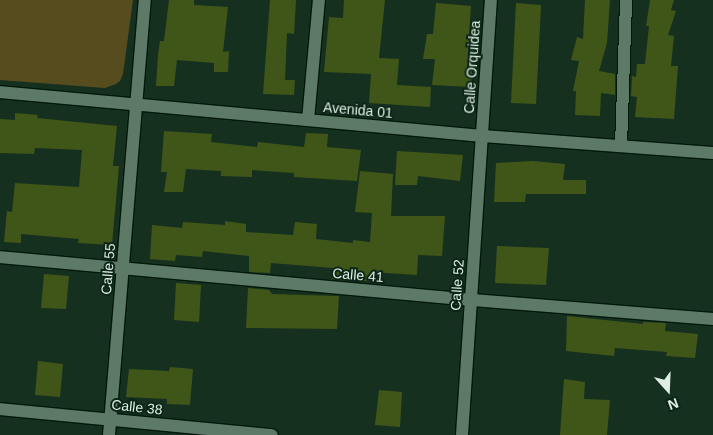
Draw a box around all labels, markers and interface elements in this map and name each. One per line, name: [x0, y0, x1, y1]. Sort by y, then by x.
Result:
street label: Calle Orquidea: [460, 20, 484, 114]
street label: Avenida 01: [322, 99, 394, 121]
street label: Calle 55: [97, 243, 119, 295]
street label: Calle 52: [447, 259, 467, 311]
street label: Calle 41: [332, 264, 384, 286]
north arrow: [643, 365, 693, 415]
text: N: [666, 395, 681, 413]
street label: Calle 38: [111, 396, 163, 418]

